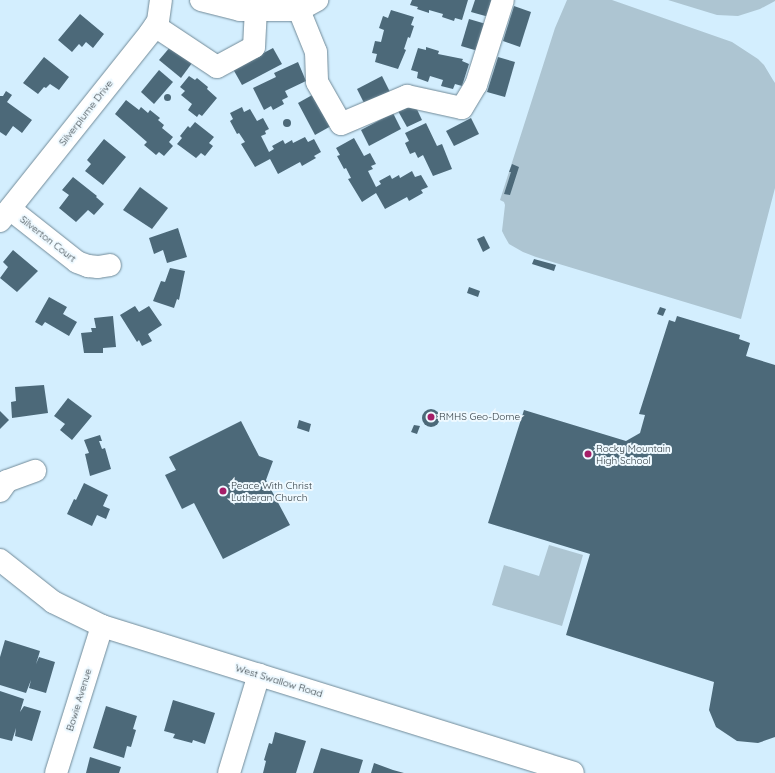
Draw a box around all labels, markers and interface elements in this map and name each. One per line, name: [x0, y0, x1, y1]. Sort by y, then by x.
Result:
street label: Silverplume Drive: [57, 78, 115, 148]
street label: Silverton Court: [18, 213, 78, 265]
place label: RMHS Geo-Dome: [439, 411, 520, 423]
marker: RMHS Geo-Dome: [426, 412, 436, 422]
place label: Rocky Mountain High School: [596, 442, 671, 466]
marker: Rocky Mountain High School: [583, 449, 593, 459]
place label: Peace With Christ Lutheran Church: [231, 479, 312, 502]
marker: Peace With Christ Lutheran Church: [218, 486, 228, 496]
street label: West Swallow Road: [234, 662, 324, 700]
street label: Bowie Avenue: [64, 667, 94, 733]

